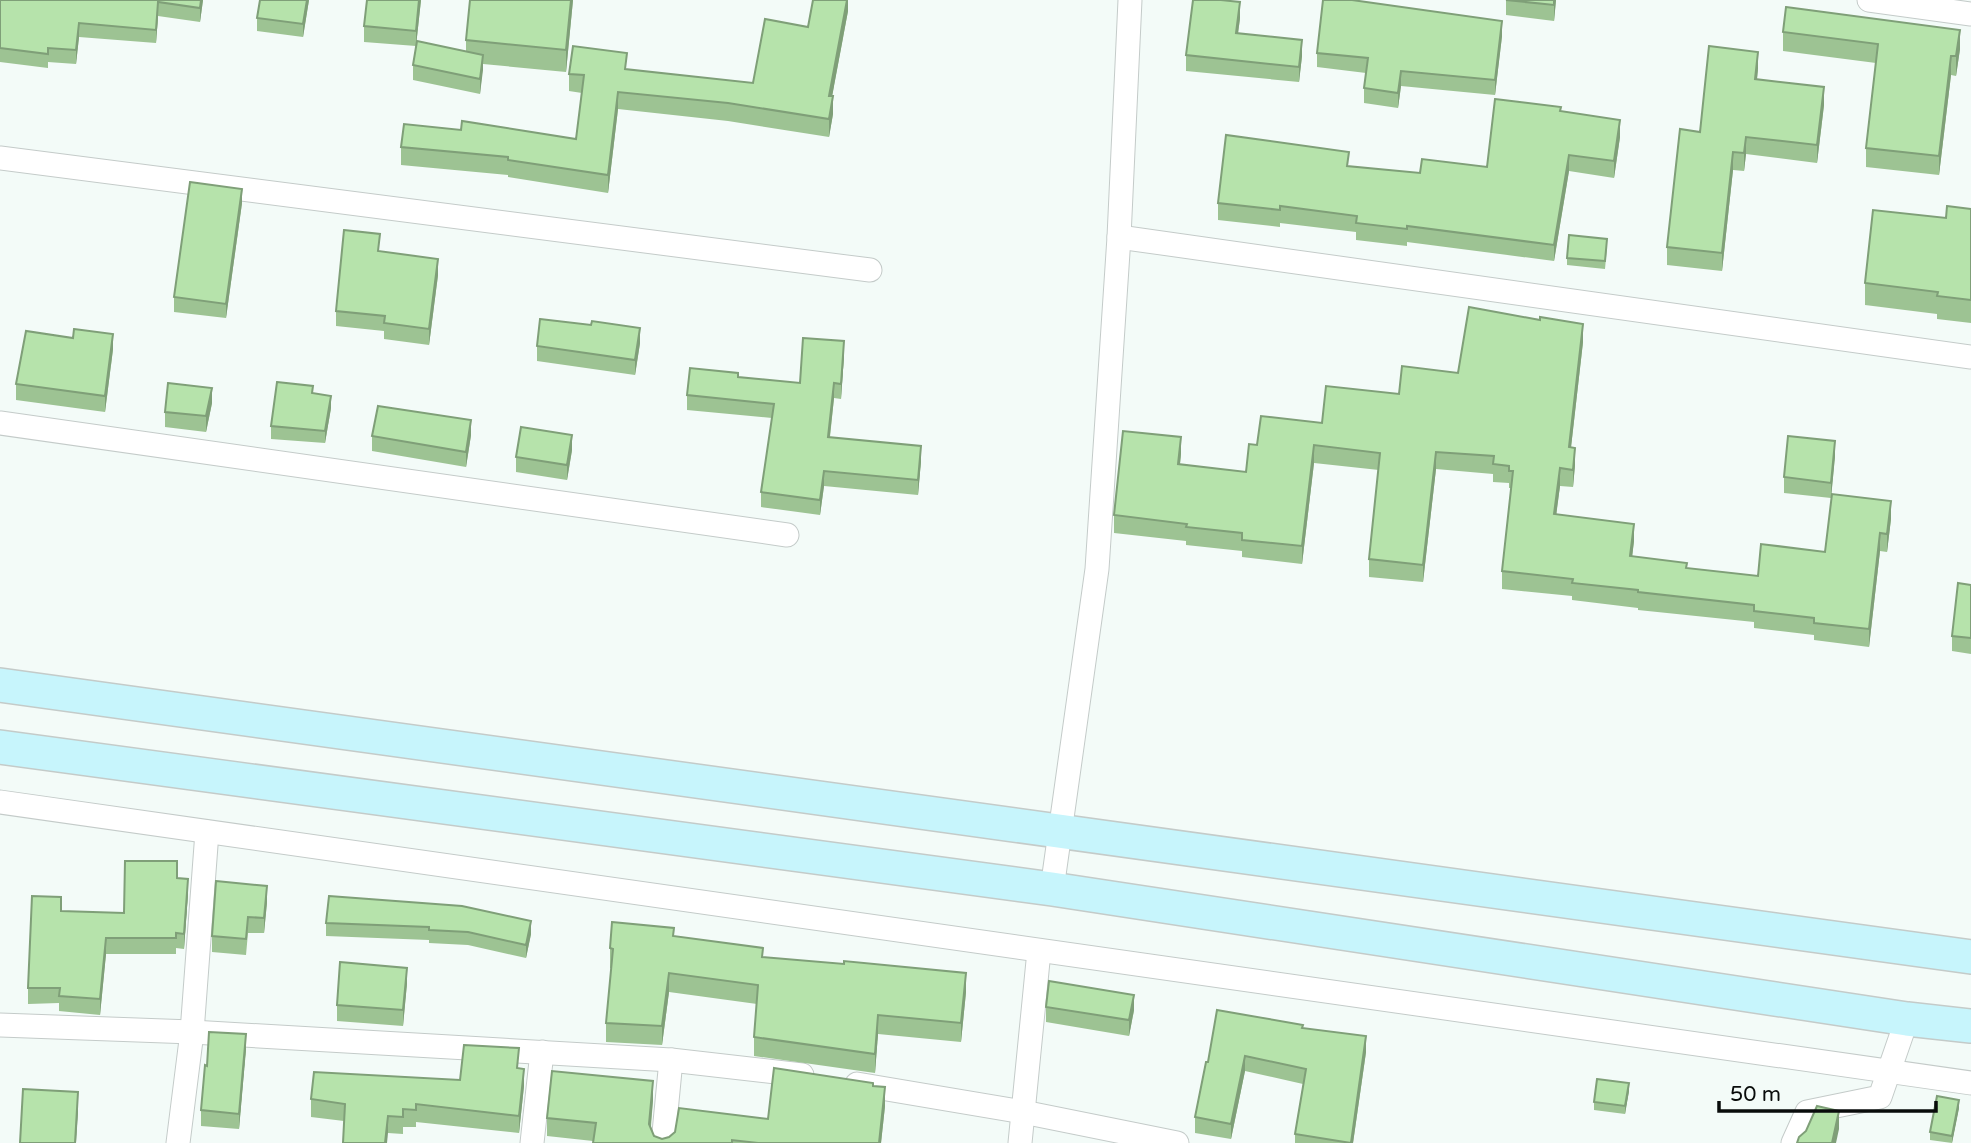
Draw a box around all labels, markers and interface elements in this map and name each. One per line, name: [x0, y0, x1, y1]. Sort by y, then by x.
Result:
scale bar: [1719, 1070, 1936, 1114]
text: 50 m: [1730, 1082, 1781, 1107]

